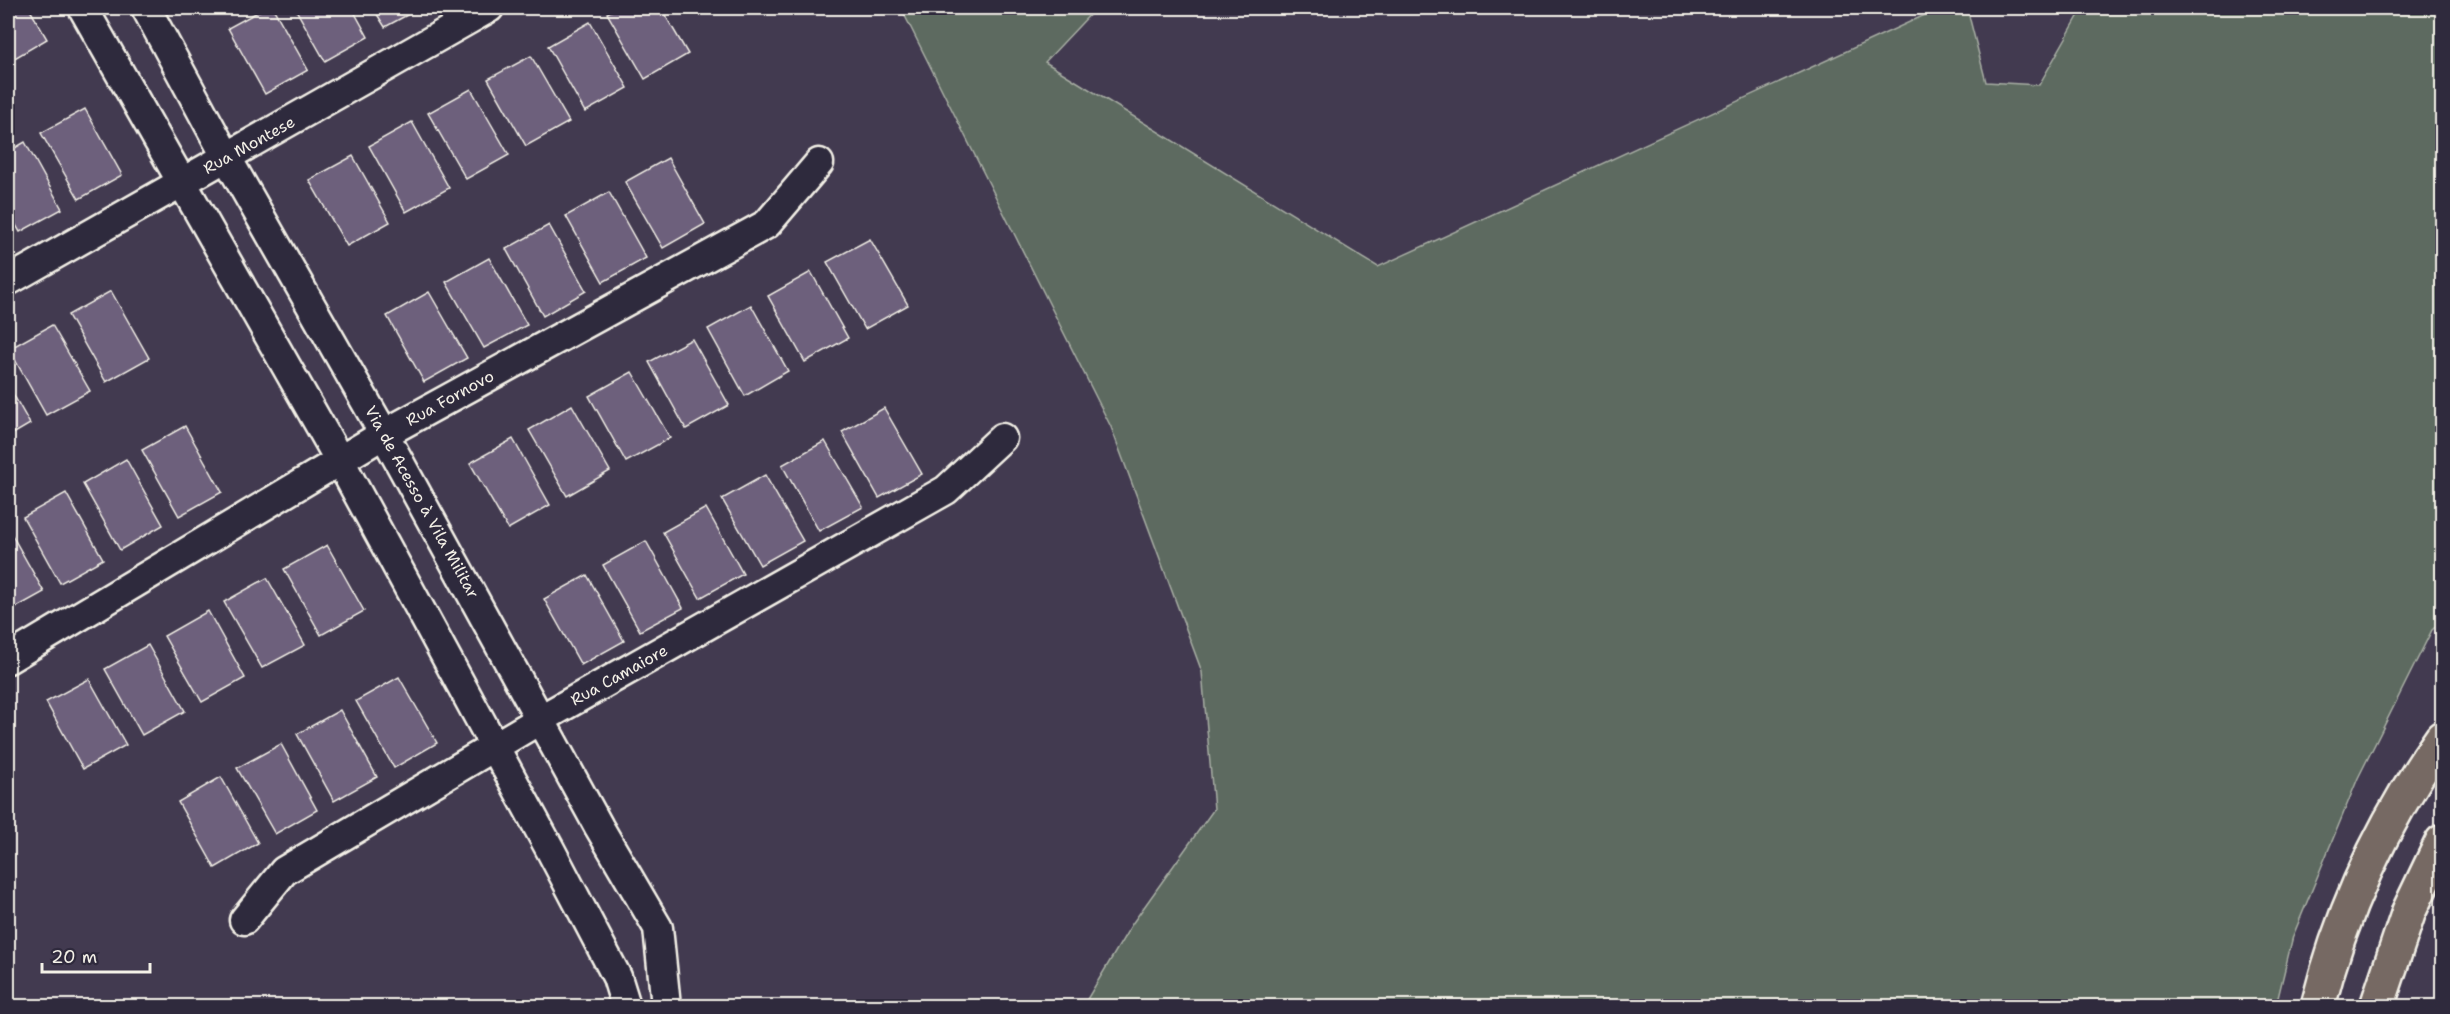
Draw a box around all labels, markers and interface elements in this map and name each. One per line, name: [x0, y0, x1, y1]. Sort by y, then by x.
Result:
street label: Rua Montese: [199, 111, 299, 179]
street label: Rua Fornovo: [402, 365, 498, 431]
street label: Via de Acesso à Vila Militar: [360, 402, 484, 602]
street label: Rua Camaiore: [567, 640, 671, 710]
scale bar: [42, 936, 150, 974]
text: 20 m: [51, 945, 97, 969]

